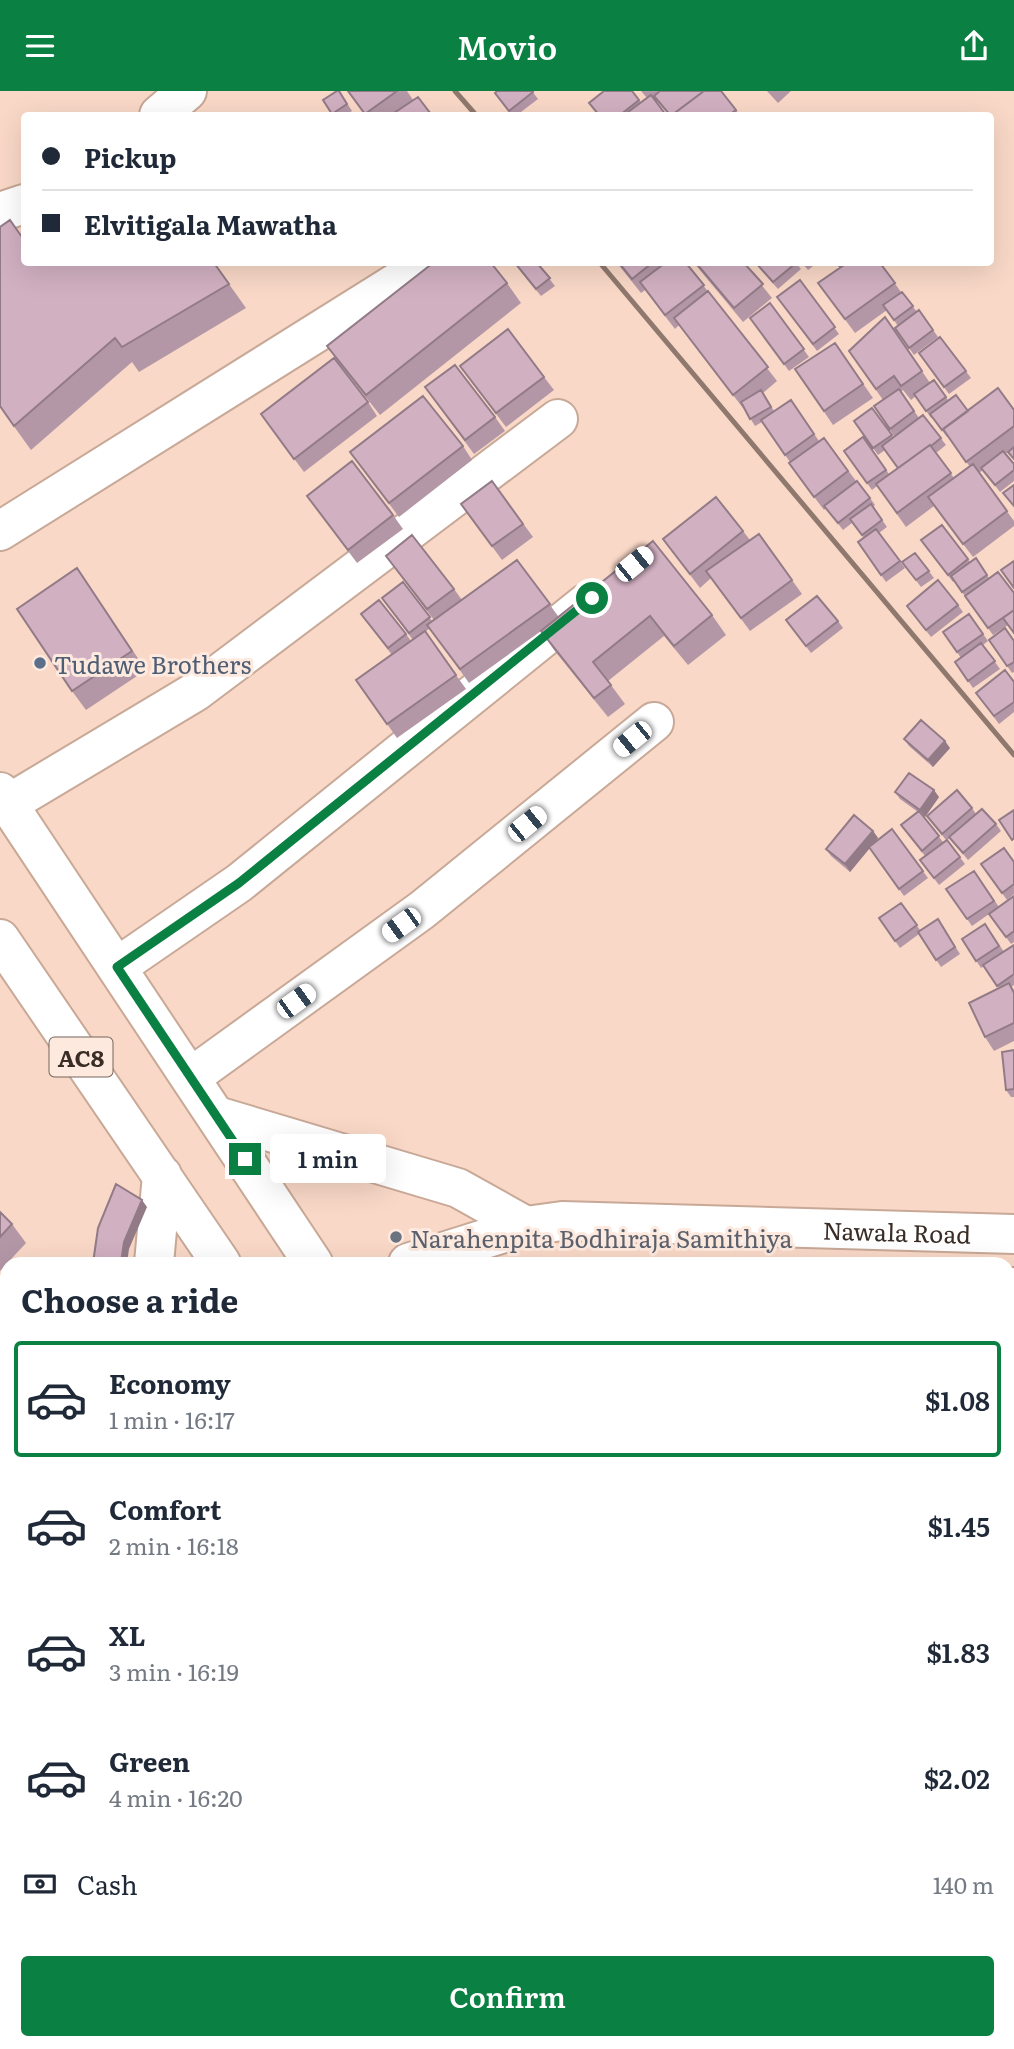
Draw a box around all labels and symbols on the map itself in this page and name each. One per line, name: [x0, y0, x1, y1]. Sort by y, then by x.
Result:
car: [612, 543, 657, 585]
route start: [576, 582, 608, 614]
place label: Tudawe Brothers: [54, 646, 251, 681]
marker: Tudawe Brothers: [32, 655, 48, 671]
car: [610, 718, 655, 760]
car: [505, 803, 550, 845]
car: [378, 904, 425, 946]
car: [273, 980, 320, 1022]
road number: AC8: [50, 1037, 112, 1077]
callout: 1 min: [270, 1135, 385, 1183]
route end: [229, 1143, 261, 1175]
street label: Nawala Road: [822, 1211, 972, 1250]
place label: Narahenpita Bodhiraja Samithiya: [410, 1220, 793, 1255]
marker: Narahenpita Bodhiraja Samithiya: [388, 1229, 404, 1245]

